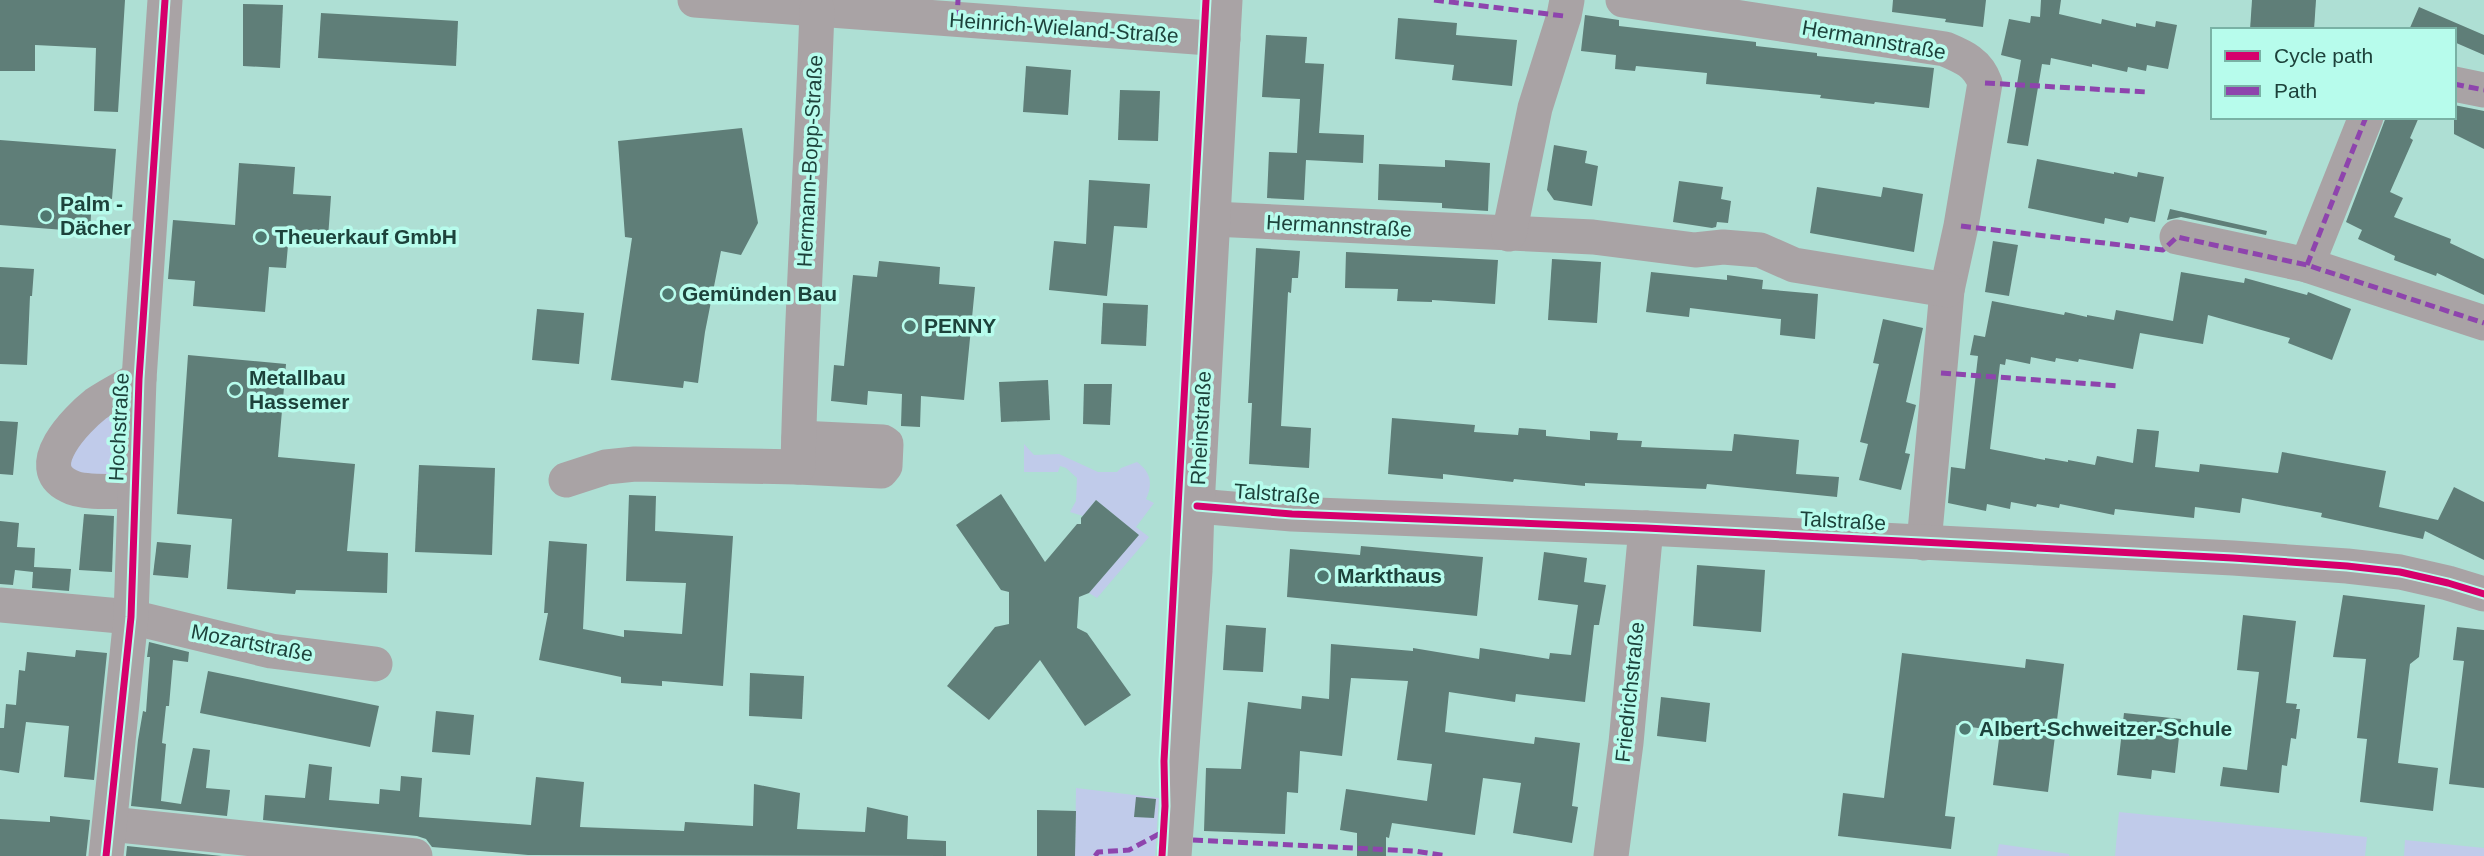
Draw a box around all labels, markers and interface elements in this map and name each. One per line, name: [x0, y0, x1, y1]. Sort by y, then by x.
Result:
street label: Heinrich-Wieland-Straße: [949, 8, 1180, 47]
street label: Hermannstraße: [1800, 16, 1948, 63]
legend: [2211, 28, 2456, 119]
text: Cycle path: [2274, 44, 2373, 67]
street label: Hermann-Bopp-Straße: [792, 54, 827, 268]
text: Path: [2274, 79, 2317, 102]
place label: Palm - Dächer: [60, 192, 131, 239]
marker: Palm - Dächer: [38, 208, 54, 224]
street label: Hermannstraße: [1266, 210, 1412, 241]
place label: Theuerkauf GmbH: [275, 225, 457, 248]
marker: Theuerkauf GmbH: [253, 229, 269, 245]
place label: Gemünden Bau: [682, 282, 837, 305]
marker: Gemünden Bau: [660, 286, 676, 302]
place label: PENNY: [924, 314, 996, 337]
marker: PENNY: [902, 318, 918, 334]
place label: Metallbau Hassemer: [249, 366, 349, 413]
street label: Rheinstraße: [1186, 370, 1215, 486]
street label: Hochstraße: [104, 372, 133, 482]
marker: Metallbau Hassemer: [227, 382, 243, 398]
street label: Talstraße: [1233, 479, 1321, 508]
street label: Talstraße: [1799, 507, 1887, 534]
place label: Markthaus: [1337, 564, 1442, 587]
marker: Markthaus: [1315, 568, 1331, 584]
street label: Mozartstraße: [189, 619, 315, 666]
street label: Friedrichstraße: [1611, 621, 1648, 763]
place label: Albert-Schweitzer-Schule: [1979, 717, 2232, 740]
marker: Albert-Schweitzer-Schule: [1957, 721, 1973, 737]

